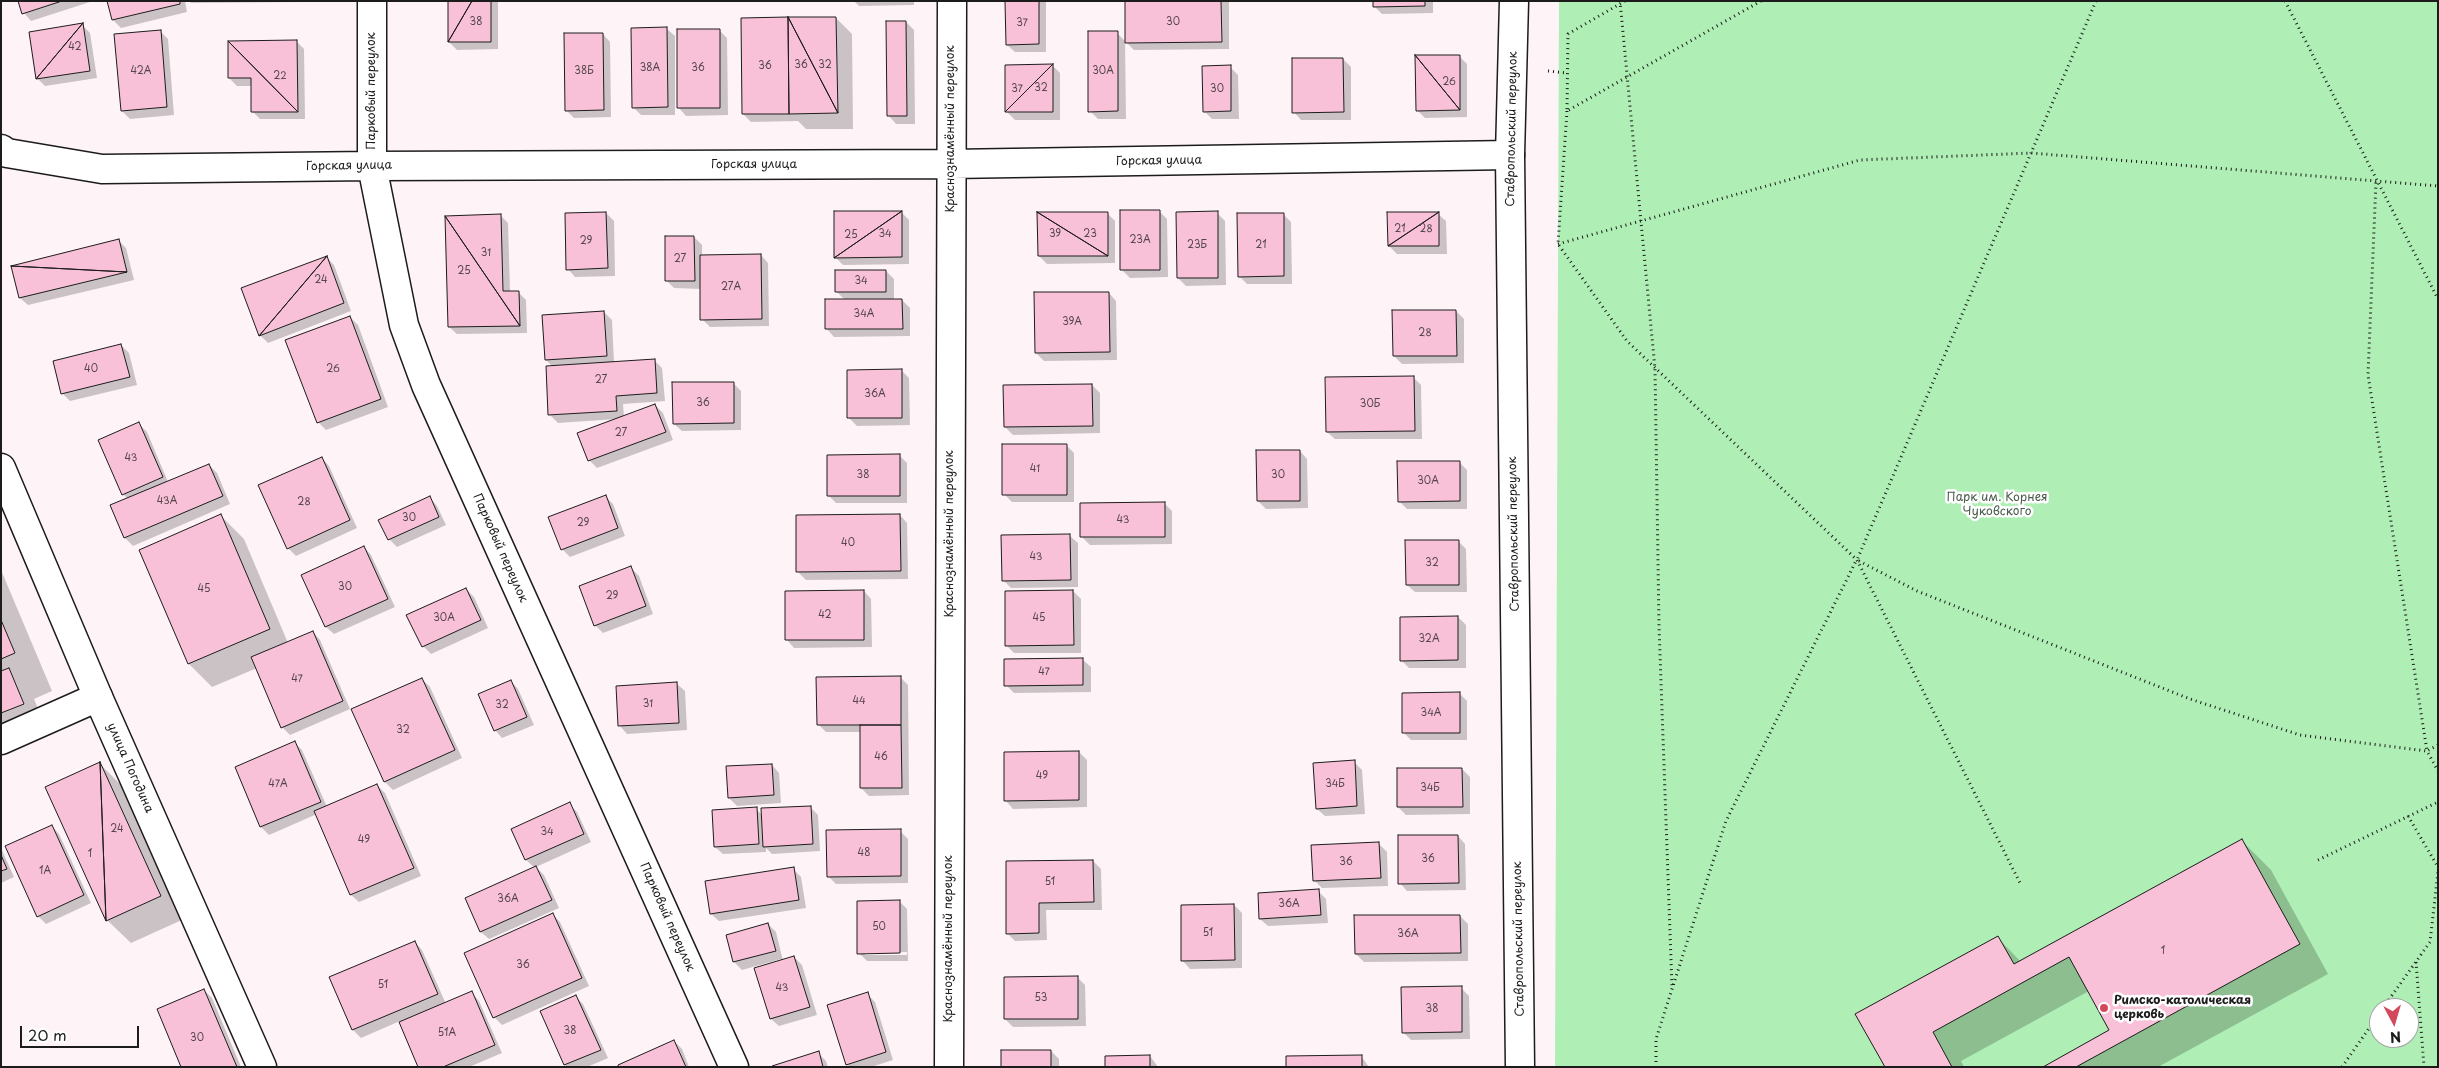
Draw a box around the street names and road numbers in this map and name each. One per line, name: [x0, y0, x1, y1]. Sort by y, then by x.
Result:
street label: Парковый переулок: [365, 32, 379, 150]
street label: Краснознамённый переулок: [944, 45, 958, 213]
street label: Ставропольский переулок: [1503, 51, 1521, 207]
street label: Горская улица: [1116, 153, 1202, 169]
street label: Горская улица: [306, 158, 392, 174]
street label: Горская улица: [711, 158, 797, 172]
street label: Краснознамённый переулок: [943, 450, 957, 618]
street label: Ставропольский переулок: [1505, 456, 1523, 612]
street label: Парковый переулок: [470, 491, 530, 605]
street label: улица Погодина: [104, 721, 156, 815]
street label: Краснознамённый переулок: [942, 855, 956, 1023]
street label: Парковый переулок: [637, 860, 697, 974]
street label: Ставропольский переулок: [1510, 861, 1528, 1017]

